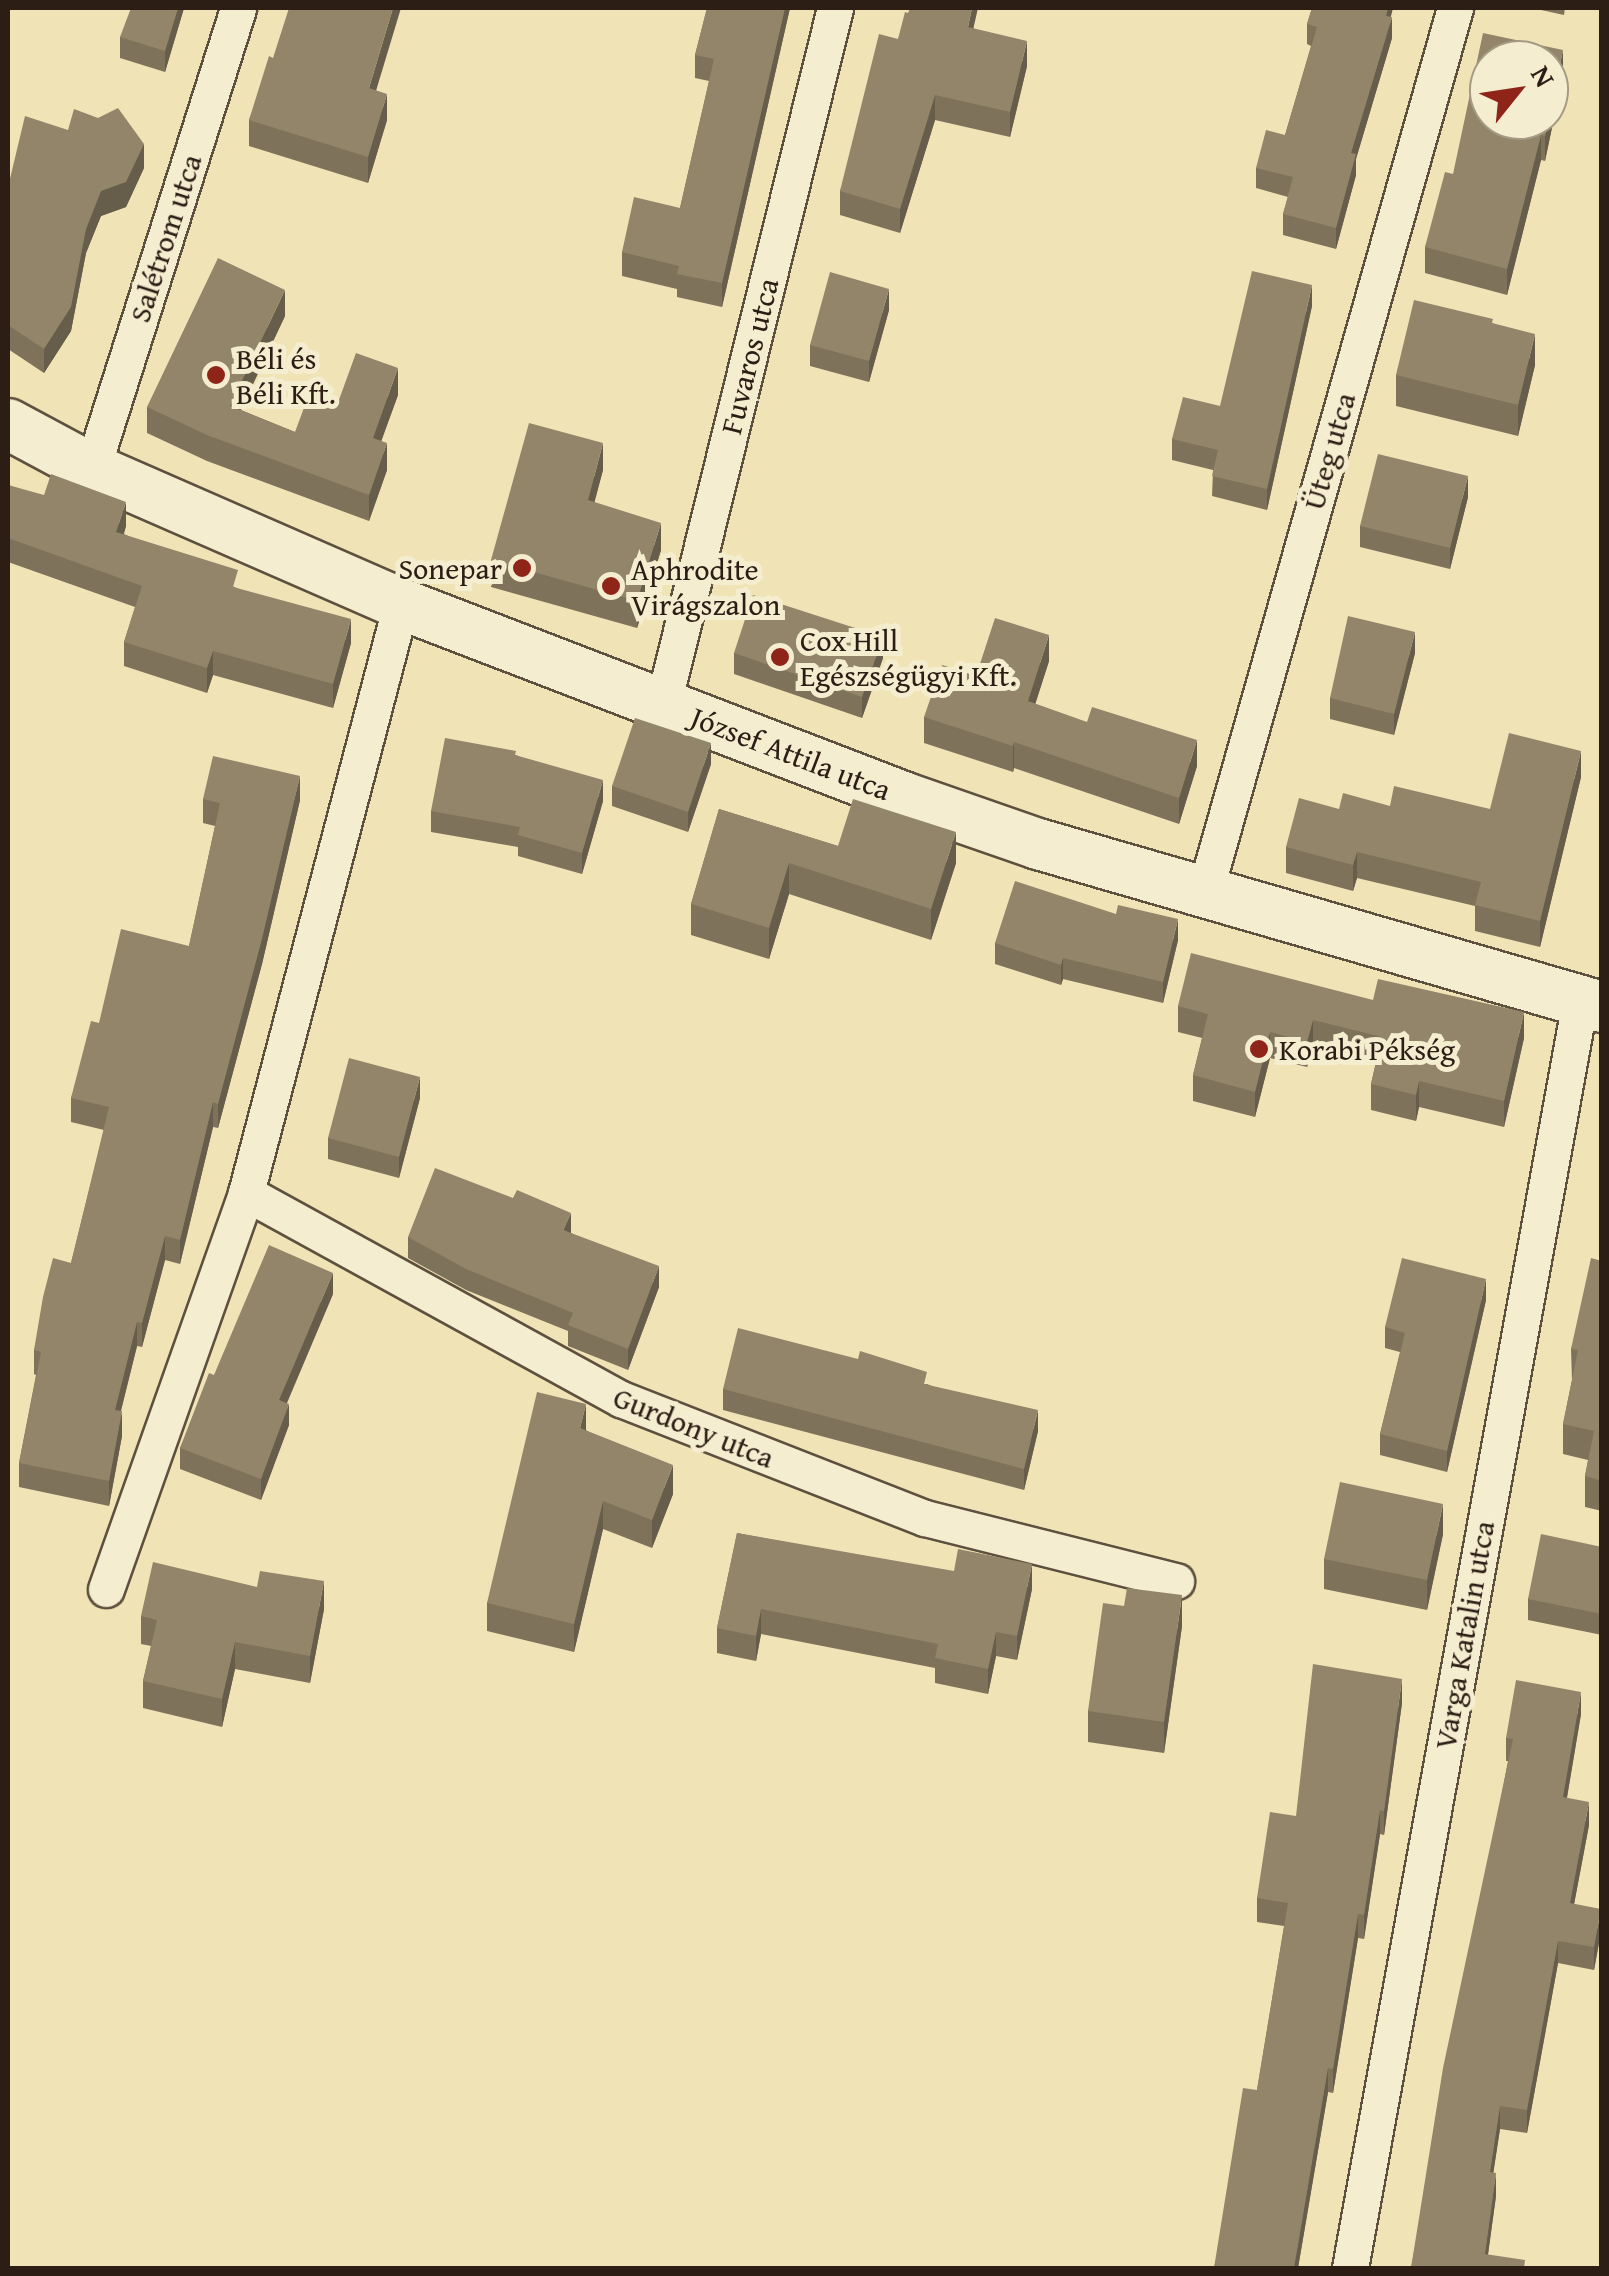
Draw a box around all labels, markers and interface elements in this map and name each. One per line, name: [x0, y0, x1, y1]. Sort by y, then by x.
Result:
north arrow: [1469, 40, 1569, 140]
text: N: [1521, 57, 1566, 94]
street label: Salétrom utca: [121, 149, 209, 327]
street label: Fuvaros utca: [712, 274, 786, 438]
place label: Béli és Béli Kft.: [236, 340, 336, 410]
marker: Béli és Béli Kft.: [205, 364, 227, 386]
street label: Üteg utca: [1295, 388, 1363, 514]
place label: Sonepar: [398, 550, 502, 586]
place label: Aphrodite Virágszalon: [631, 551, 780, 622]
marker: Sonepar: [511, 557, 533, 579]
marker: Aphrodite Virágszalon: [600, 575, 622, 597]
place label: Cox Hill Egészségügyi Kft.: [800, 622, 1017, 692]
marker: Cox Hill Egészségügyi Kft.: [769, 646, 791, 668]
street label: József Attila utca: [686, 698, 896, 808]
place label: Korabi Pékség: [1279, 1031, 1455, 1067]
marker: Korabi Pékség: [1248, 1038, 1270, 1060]
street label: Gurdony utca: [608, 1378, 780, 1476]
street label: Varga Katalin utca: [1426, 1518, 1502, 1752]

